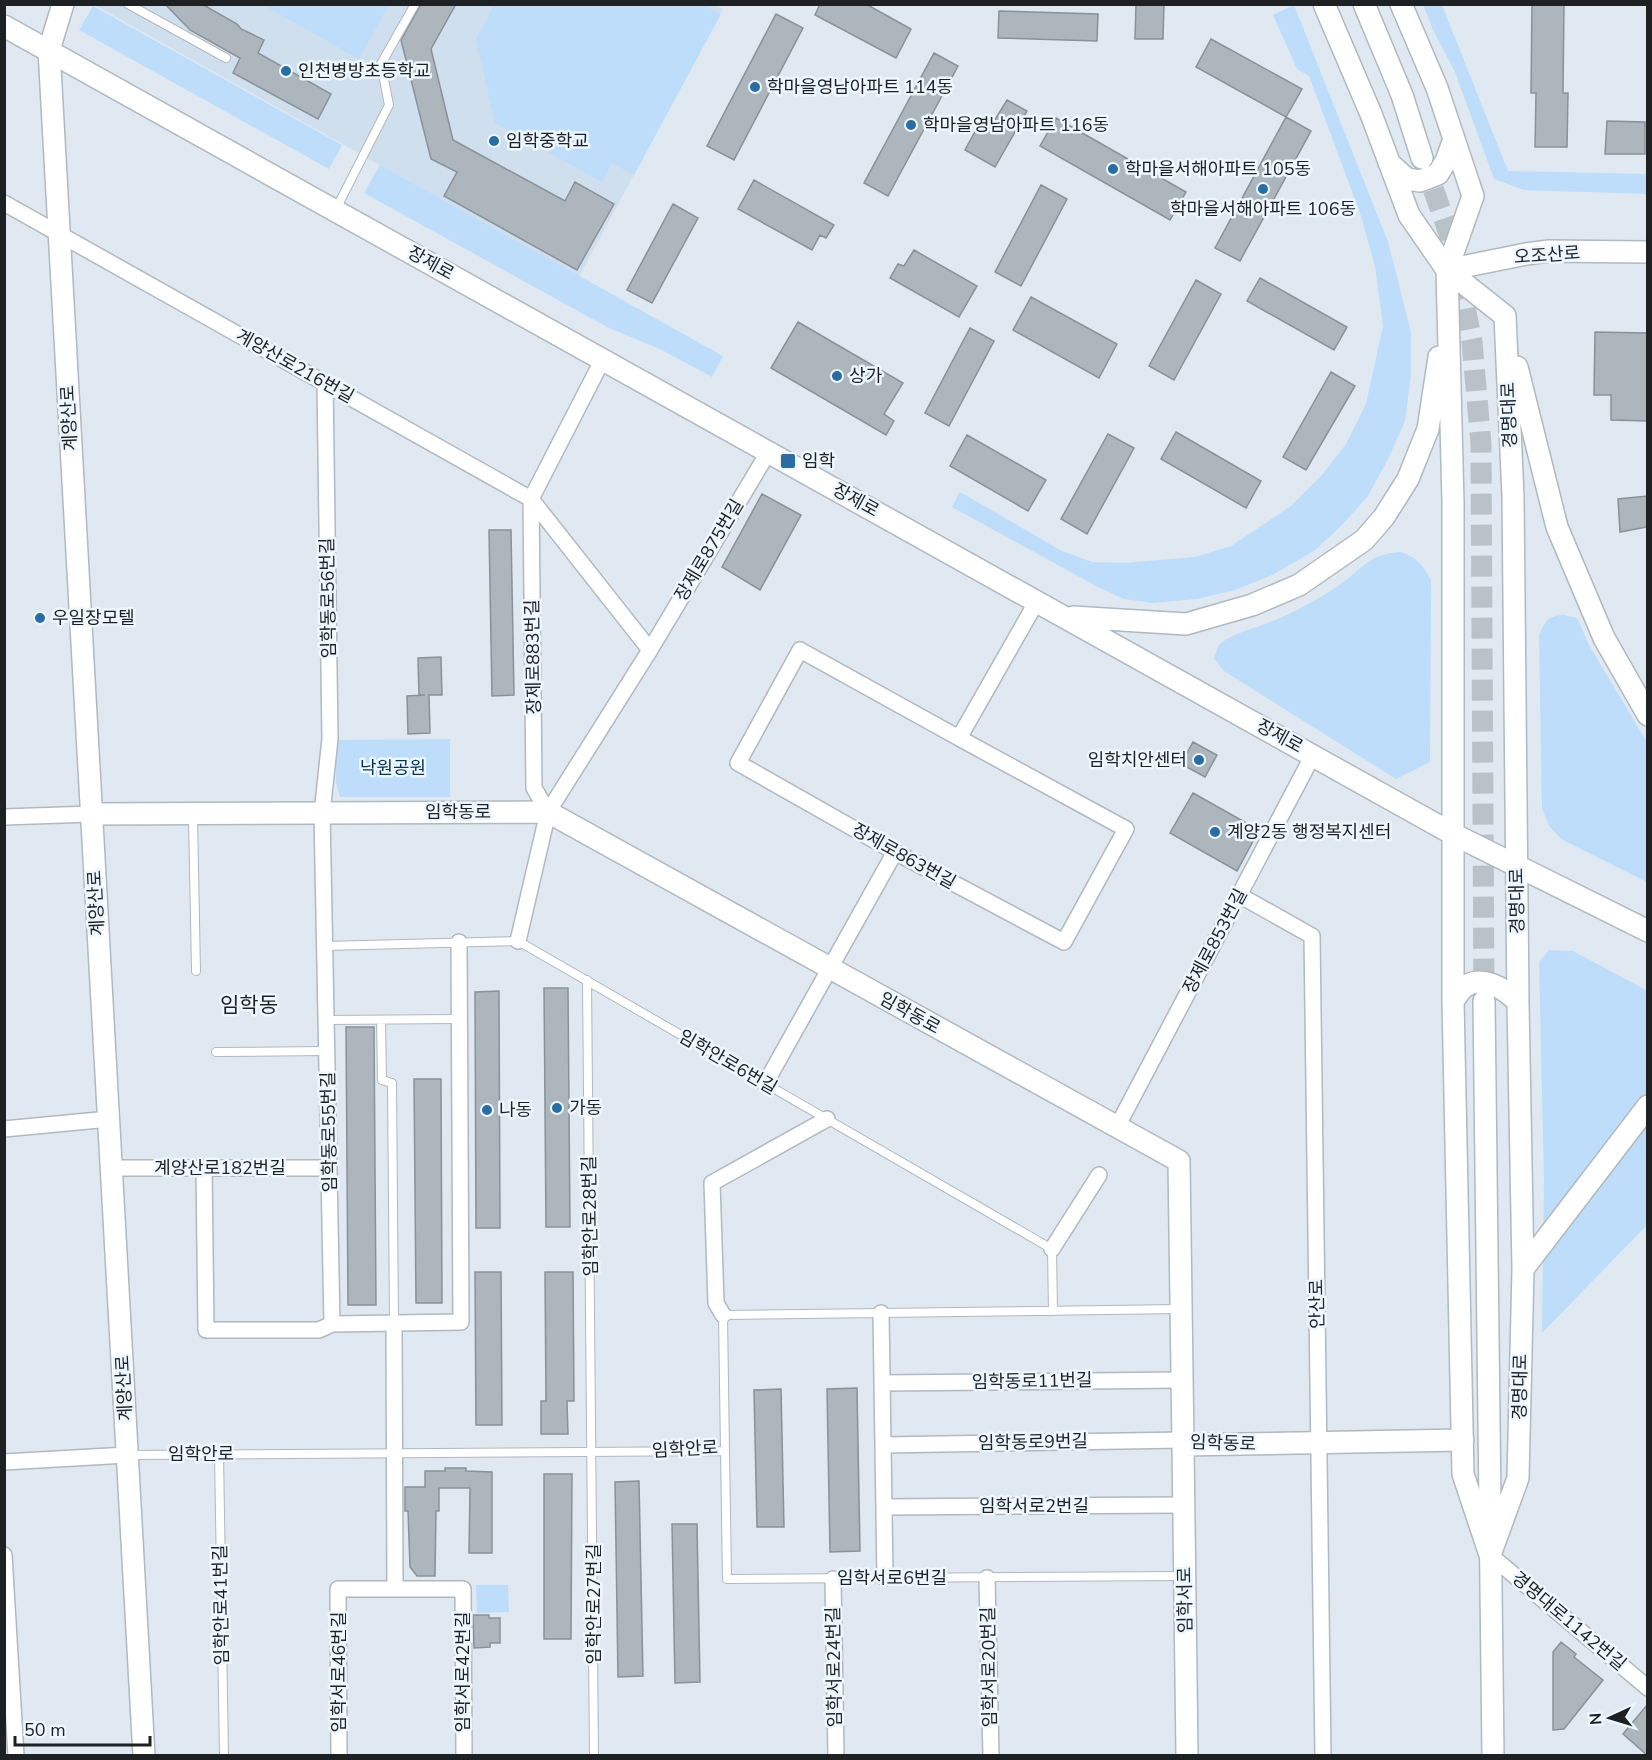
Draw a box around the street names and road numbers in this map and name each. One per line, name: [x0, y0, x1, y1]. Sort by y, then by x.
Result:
street label: 장제로: [403, 240, 459, 286]
street label: 오조산로: [1513, 241, 1581, 269]
street label: 계양산로216번길: [232, 324, 358, 408]
street label: 경명대로: [1496, 381, 1522, 449]
street label: 계양산로: [55, 384, 83, 452]
street label: 장제로: [828, 477, 884, 523]
street label: 장제로875번길: [669, 494, 749, 606]
street label: 임학동로56번길: [315, 537, 341, 659]
street label: 장제로883번길: [520, 599, 546, 715]
street label: 장제로: [1252, 713, 1308, 759]
street label: 임학동로: [425, 800, 491, 824]
street label: 장제로863번길: [848, 818, 960, 894]
street label: 경명대로: [1504, 868, 1530, 934]
street label: 계양산로: [82, 869, 110, 937]
street label: 장제로853번길: [1177, 885, 1253, 997]
street label: 임학동로: [875, 986, 945, 1040]
street label: 임학안로6번길: [674, 1024, 782, 1100]
street label: 임학동로55번길: [316, 1071, 342, 1193]
street label: 임학안로28번길: [577, 1155, 603, 1277]
street label: 계양산로182번길: [154, 1156, 286, 1180]
street label: 안산로: [1305, 1279, 1329, 1329]
street label: 계양산로: [110, 1354, 138, 1422]
street label: 경명대로: [1507, 1354, 1533, 1420]
street label: 임학동로11번길: [971, 1368, 1093, 1394]
street label: 임학동로9번길: [978, 1429, 1088, 1455]
street label: 임학동로: [1189, 1430, 1257, 1456]
street label: 임학안로: [651, 1435, 719, 1463]
street label: 임학안로: [168, 1442, 234, 1466]
street label: 임학서로2번길: [979, 1494, 1089, 1518]
street label: 임학안로41번길: [208, 1544, 234, 1666]
street label: 임학안로27번길: [582, 1544, 606, 1664]
street label: 임학서로6번길: [837, 1566, 947, 1590]
street label: 경명대로1142번길: [1507, 1566, 1631, 1676]
street label: 임학서로: [1172, 1567, 1198, 1633]
street label: 임학서로24번길: [821, 1606, 847, 1728]
street label: 임학서로20번길: [976, 1606, 1002, 1728]
street label: 임학서로46번길: [327, 1612, 351, 1732]
street label: 임학서로42번길: [451, 1612, 475, 1732]

